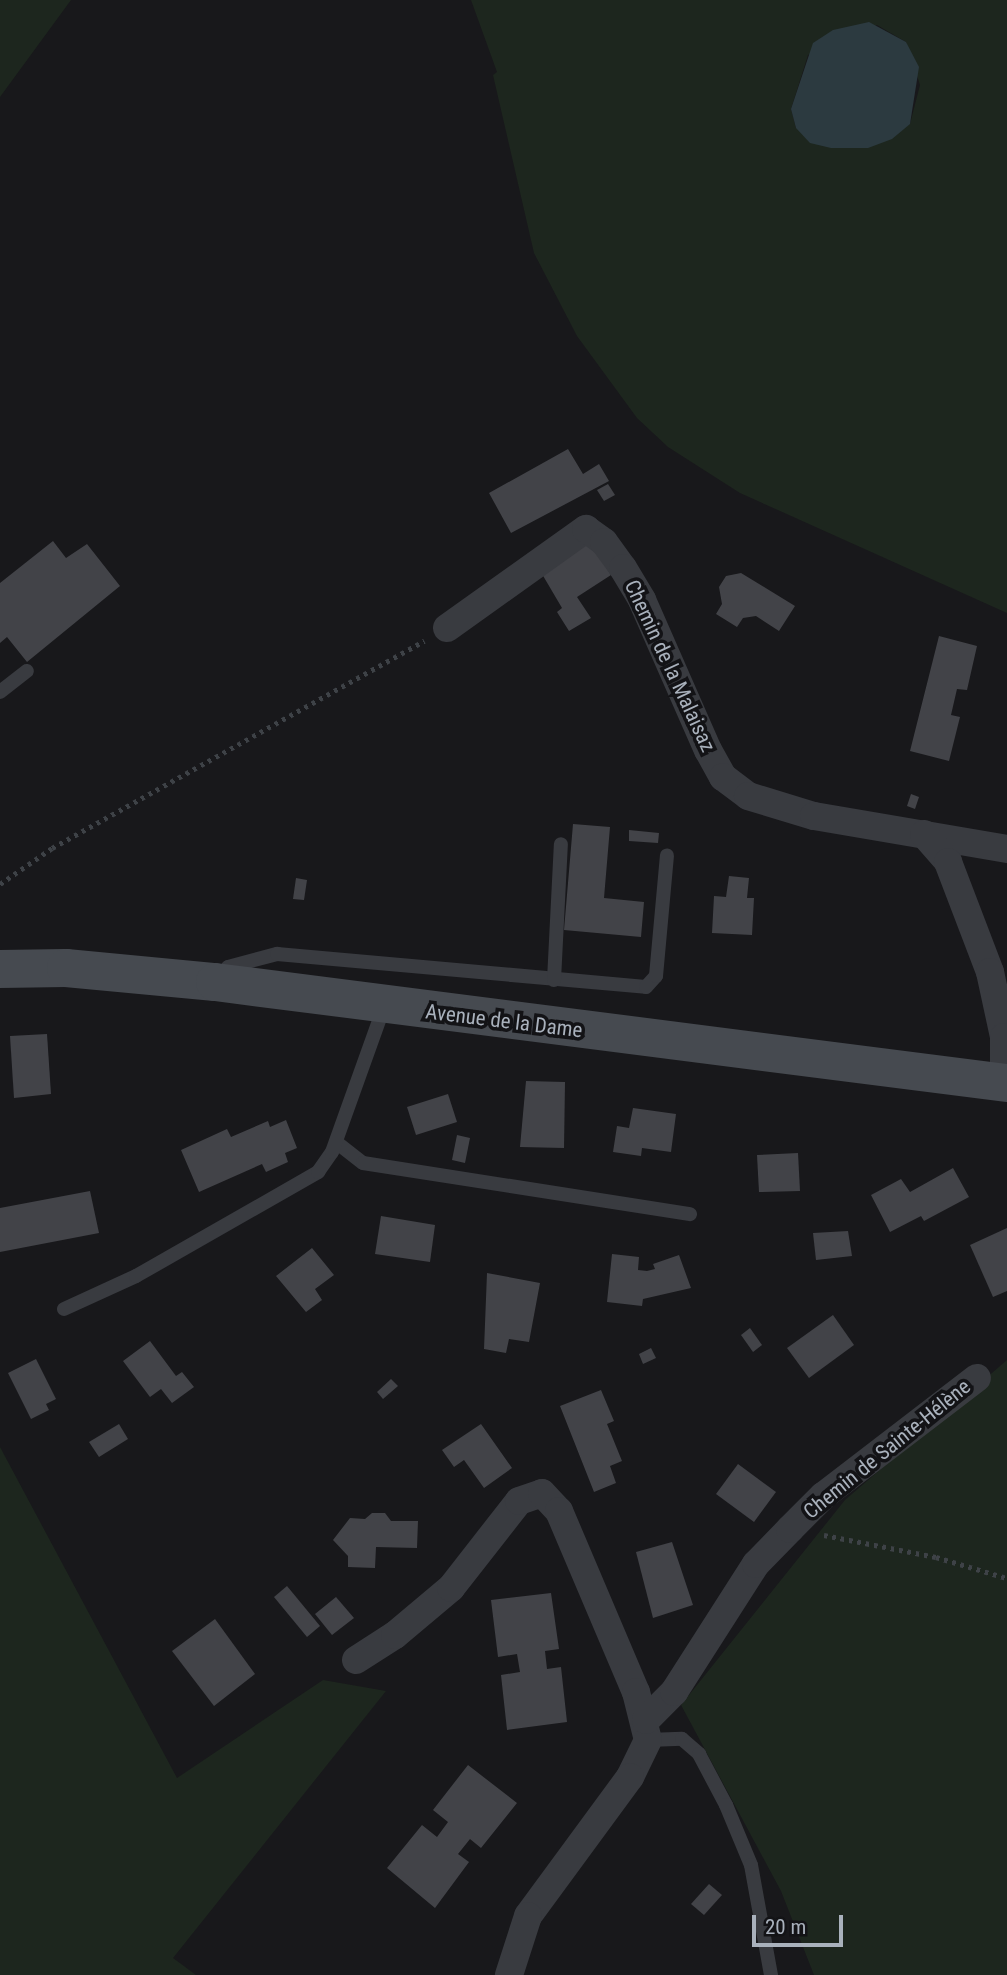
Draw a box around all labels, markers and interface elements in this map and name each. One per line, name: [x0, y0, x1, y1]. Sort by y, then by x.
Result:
street label: Chemin de la Malaisaz: [619, 576, 721, 756]
street label: Avenue de la Dame: [424, 999, 584, 1043]
street label: Chemin de Sainte-Hélène: [799, 1374, 975, 1524]
scale bar: [755, 1902, 846, 1946]
text: 20 m: [765, 1915, 806, 1939]

